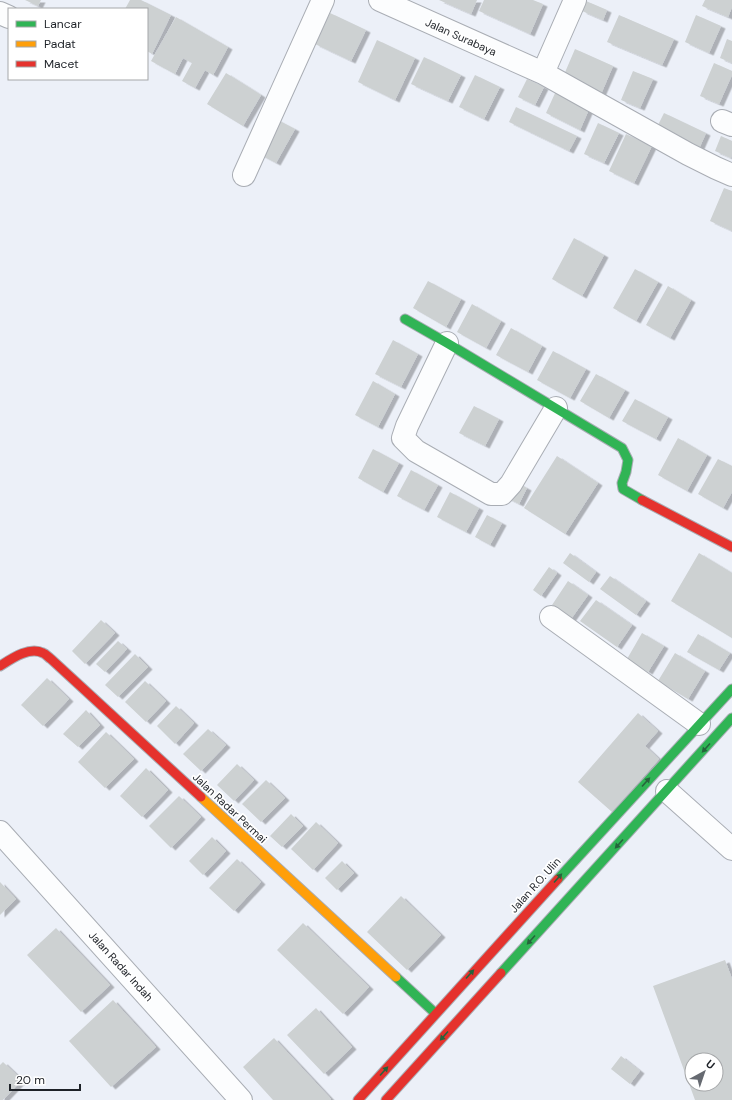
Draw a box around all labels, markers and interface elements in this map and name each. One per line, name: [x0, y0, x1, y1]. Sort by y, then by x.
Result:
legend: [8, 8, 148, 80]
street label: Jalan Surabaya: [423, 15, 499, 59]
text: Lancar: [44, 16, 82, 32]
text: Padat: [44, 36, 76, 52]
text: Macet: [44, 56, 79, 72]
one-way arrow: [702, 743, 711, 752]
street label: Jalan Radar Permai: [190, 770, 270, 846]
one-way arrow: [641, 777, 650, 787]
one-way arrow: [614, 839, 624, 849]
street label: Jalan R.O. Ulin: [507, 855, 563, 915]
one-way arrow: [553, 873, 563, 883]
street label: Jalan Radar Indah: [86, 928, 156, 1004]
one-way arrow: [526, 935, 536, 945]
one-way arrow: [466, 969, 475, 979]
one-way arrow: [439, 1031, 448, 1041]
north arrow: [684, 1052, 724, 1092]
text: U: [703, 1057, 718, 1072]
scale bar: [10, 1066, 80, 1092]
one-way arrow: [379, 1066, 388, 1076]
text: 20 m: [16, 1072, 45, 1088]

